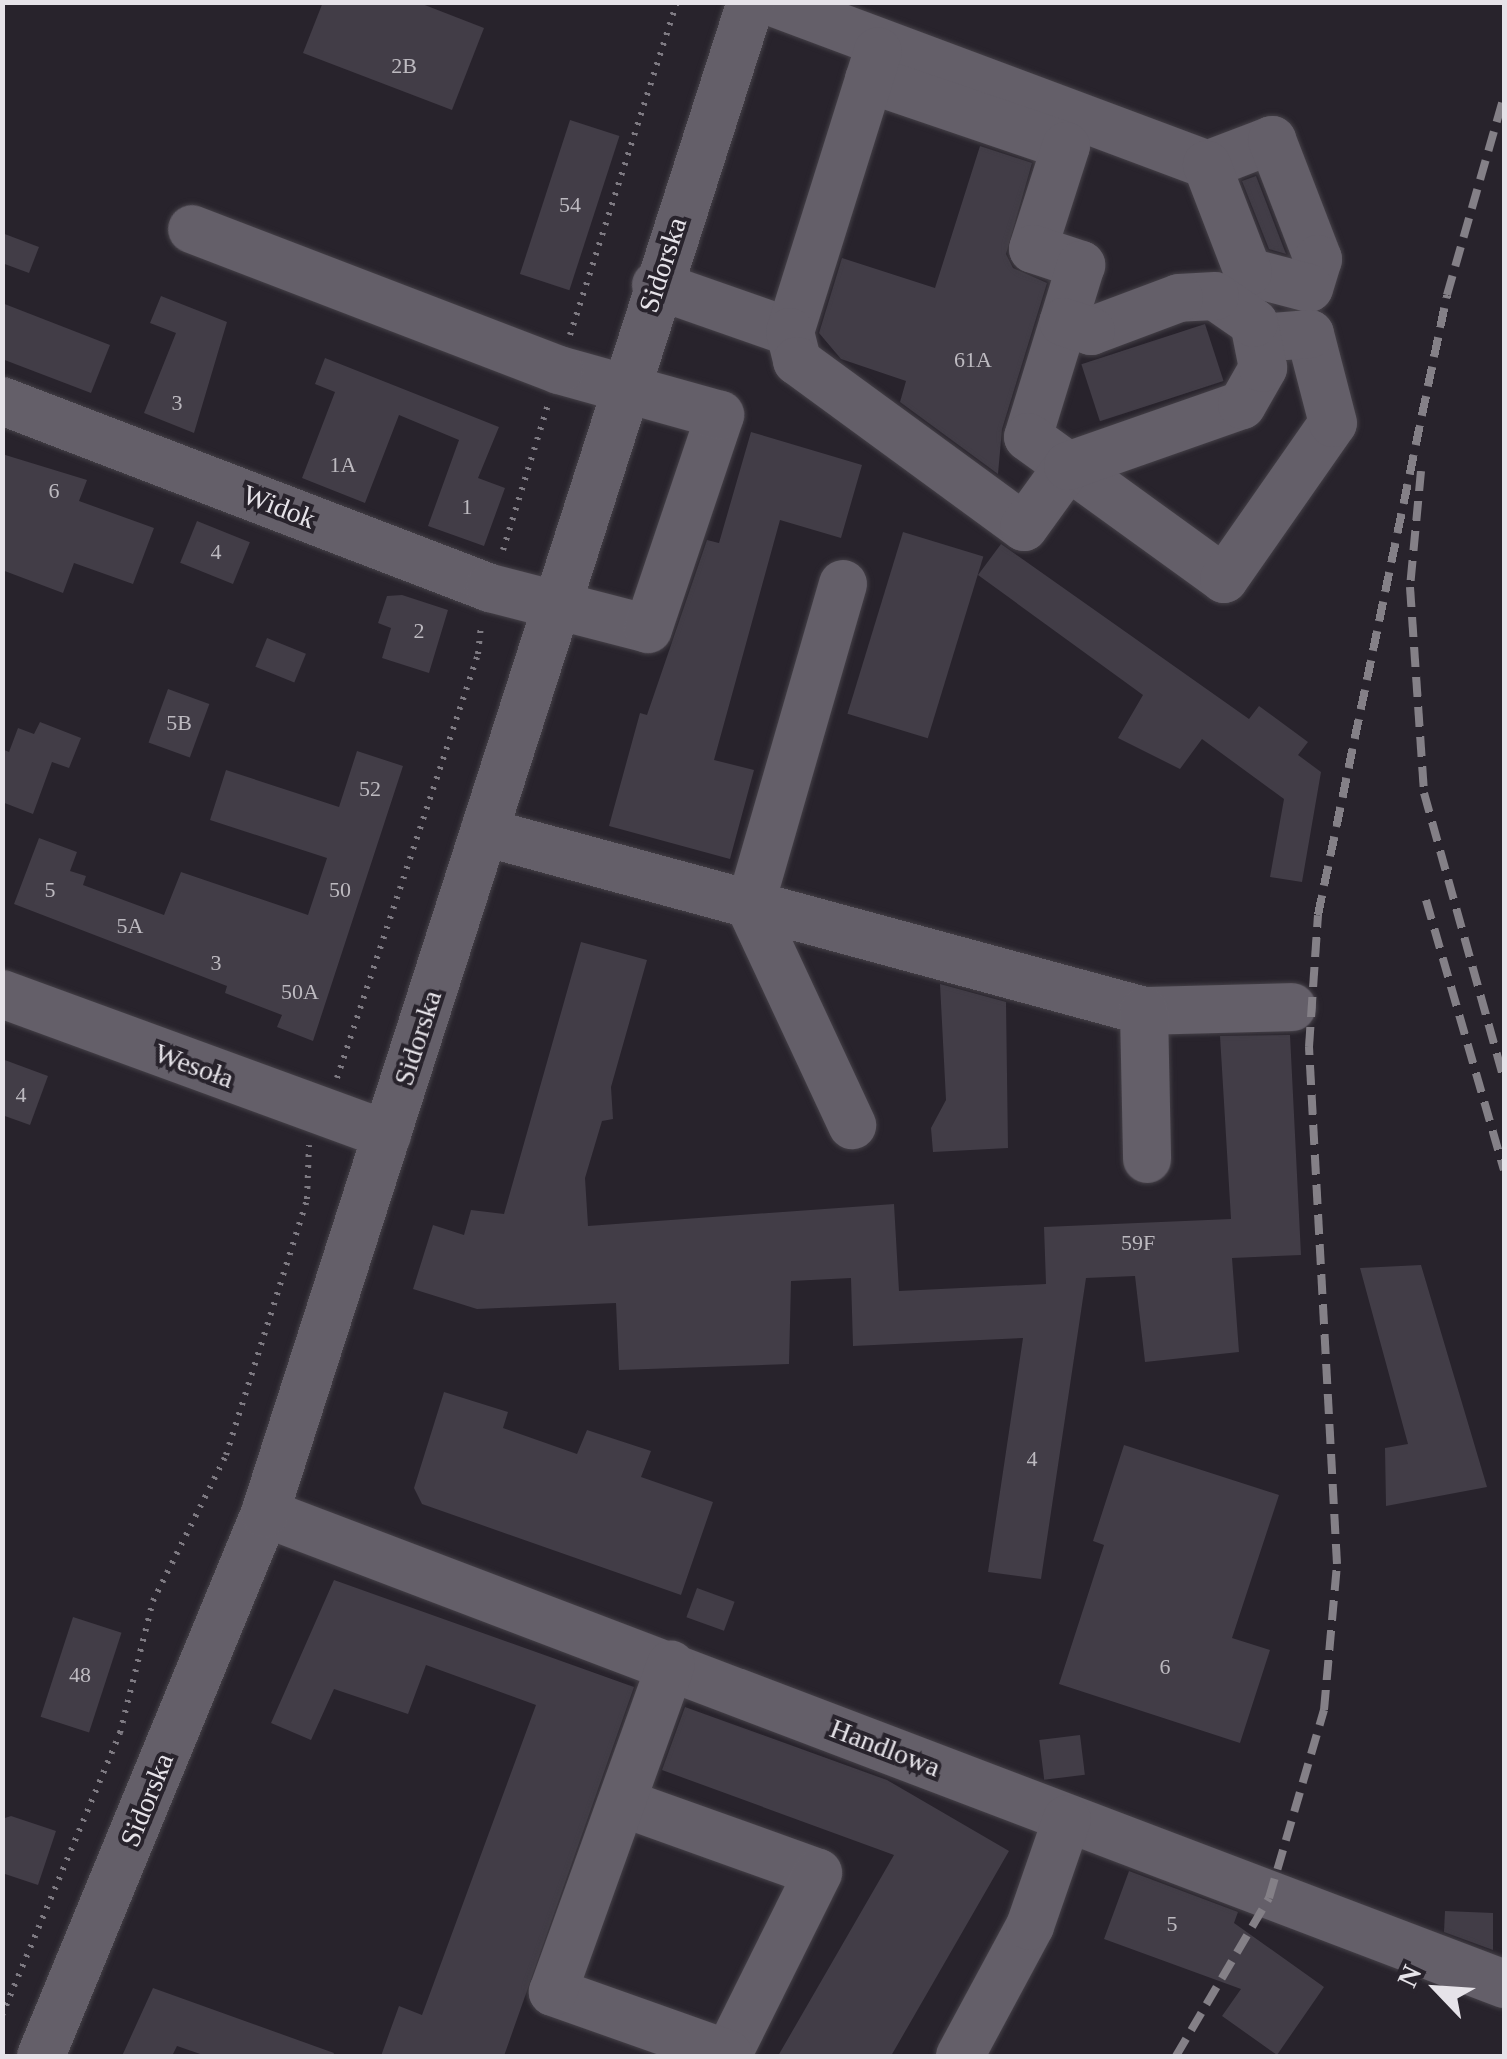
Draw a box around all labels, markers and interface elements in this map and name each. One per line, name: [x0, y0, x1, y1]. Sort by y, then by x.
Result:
house number: 2B: [391, 53, 417, 79]
house number: 54: [559, 192, 581, 218]
street label: Sidorska: [632, 213, 694, 317]
house number: 61A: [954, 347, 992, 373]
house number: 3: [172, 390, 182, 416]
house number: 1A: [330, 452, 356, 478]
house number: 6: [49, 478, 60, 504]
street label: Widok: [238, 478, 320, 536]
house number: 1: [462, 494, 472, 520]
house number: 4: [210, 539, 222, 565]
house number: 2: [414, 618, 424, 644]
house number: 5B: [166, 710, 192, 736]
house number: 52: [359, 776, 381, 802]
house number: 5: [44, 877, 56, 903]
house number: 50: [329, 877, 351, 903]
house number: 5A: [117, 913, 143, 939]
house number: 3: [210, 950, 222, 976]
house number: 50A: [281, 979, 319, 1005]
street label: Sidorska: [387, 986, 449, 1090]
street label: Wesoła: [150, 1036, 238, 1096]
house number: 4: [16, 1082, 27, 1108]
house number: 59F: [1121, 1230, 1155, 1256]
house number: 4: [1026, 1446, 1038, 1472]
house number: 6: [1160, 1654, 1170, 1680]
house number: 48: [69, 1662, 91, 1688]
street label: Handlowa: [825, 1712, 945, 1784]
street label: Sidorska: [113, 1748, 181, 1852]
house number: 5: [1166, 1911, 1178, 1937]
north arrow: [1387, 1939, 1487, 2039]
text: N: [1391, 1960, 1428, 1992]

